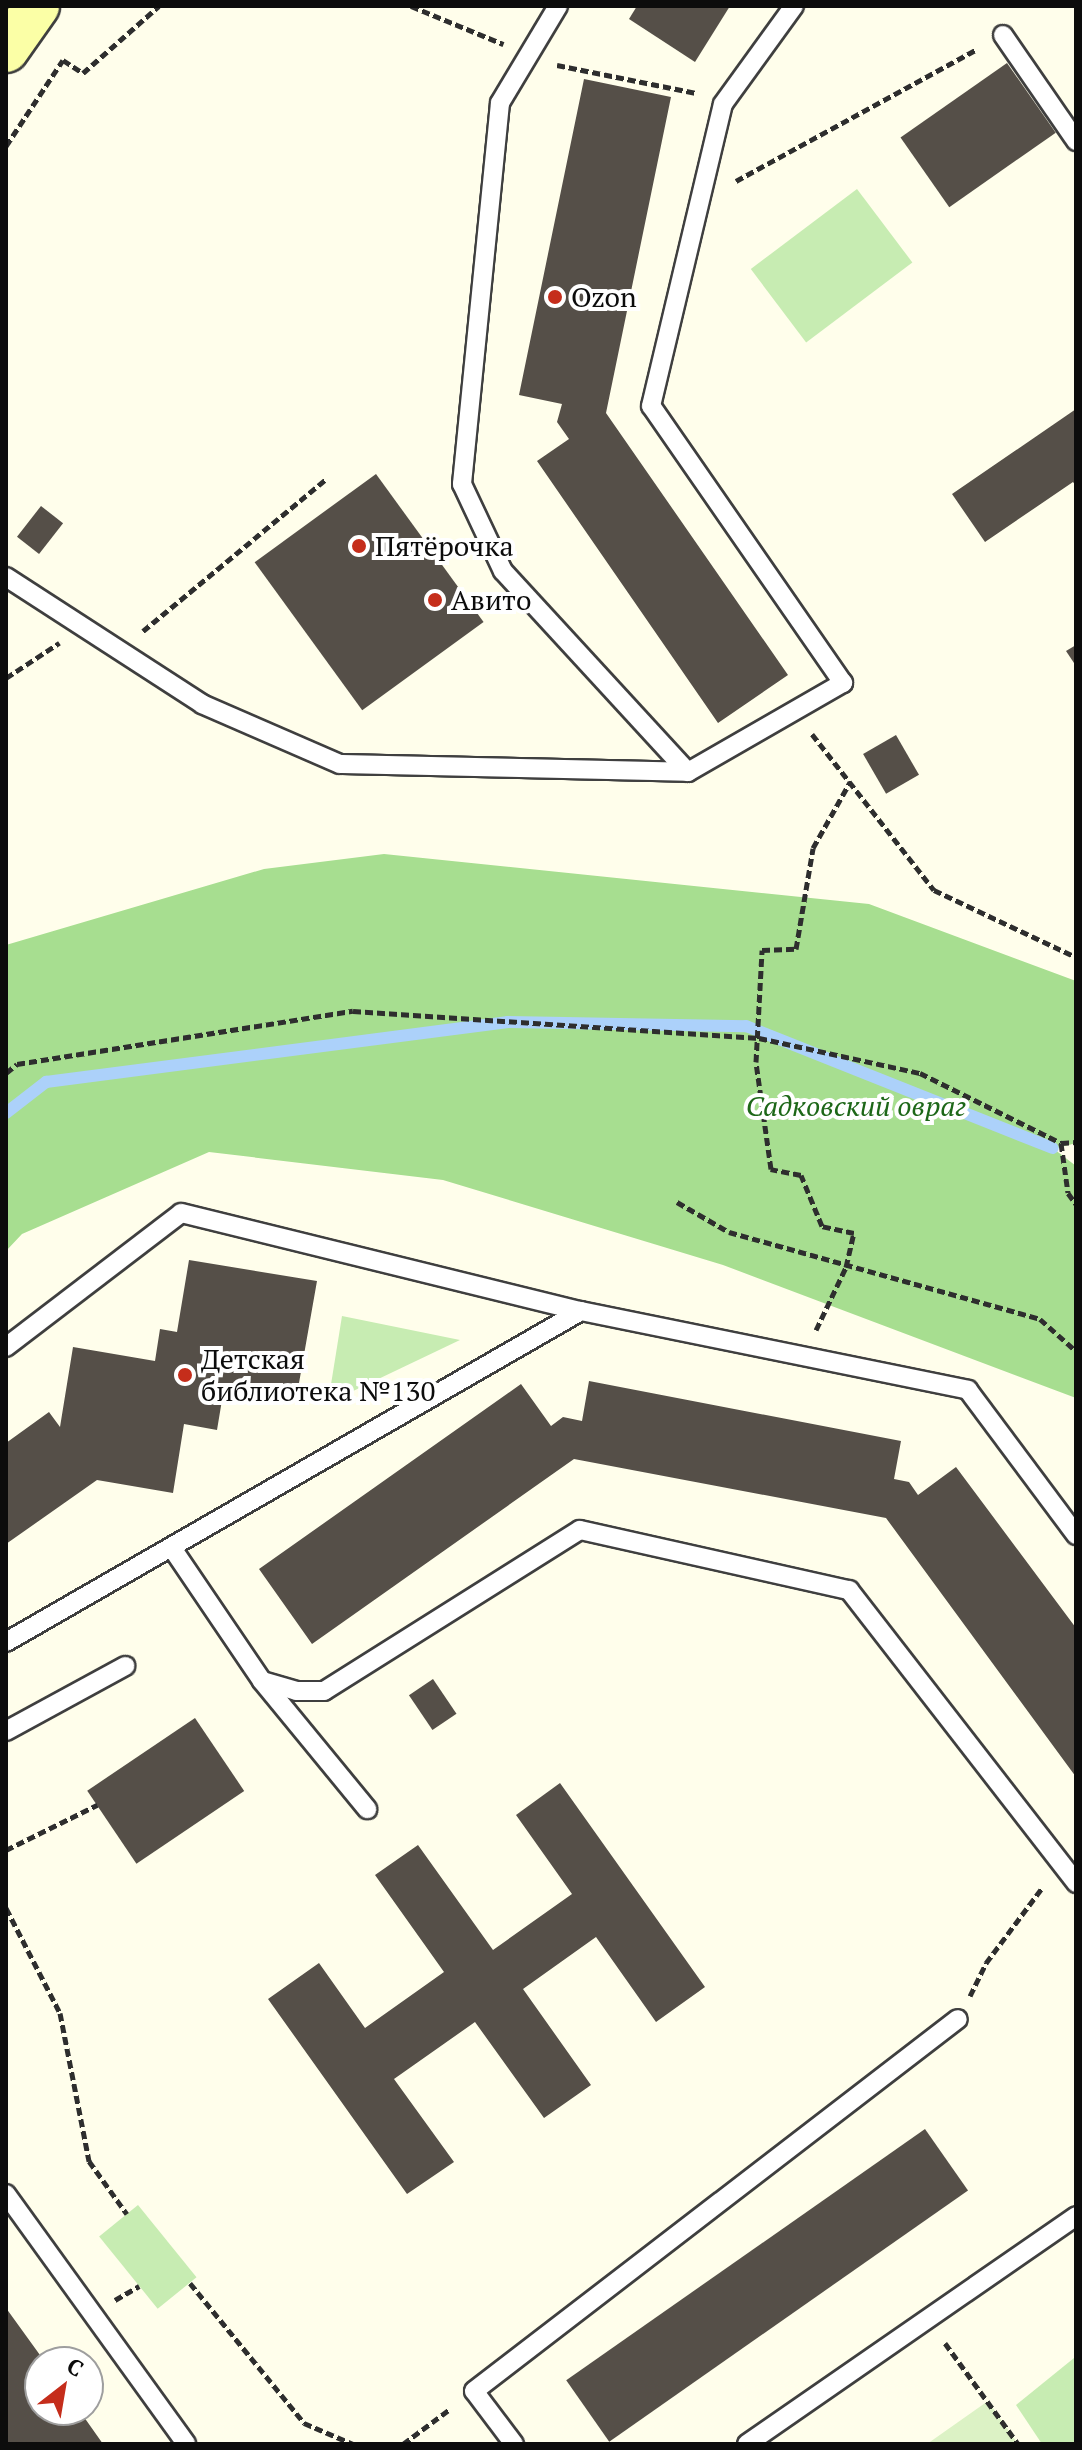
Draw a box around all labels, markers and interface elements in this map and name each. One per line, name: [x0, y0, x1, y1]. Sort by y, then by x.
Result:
place label: Ozon: [571, 280, 637, 314]
marker: Ozon: [546, 288, 564, 306]
place label: Пятёрочка: [375, 529, 514, 563]
marker: Пятёрочка: [350, 537, 368, 555]
place label: Авито: [451, 583, 531, 617]
marker: Авито: [426, 591, 444, 609]
park label: Садковский овраг: [746, 1089, 966, 1123]
place label: Детская библиотека №130: [201, 1342, 435, 1408]
marker: Детская библиотека №130: [176, 1366, 194, 1384]
north arrow: [24, 2346, 104, 2426]
text: С: [62, 2351, 89, 2383]

